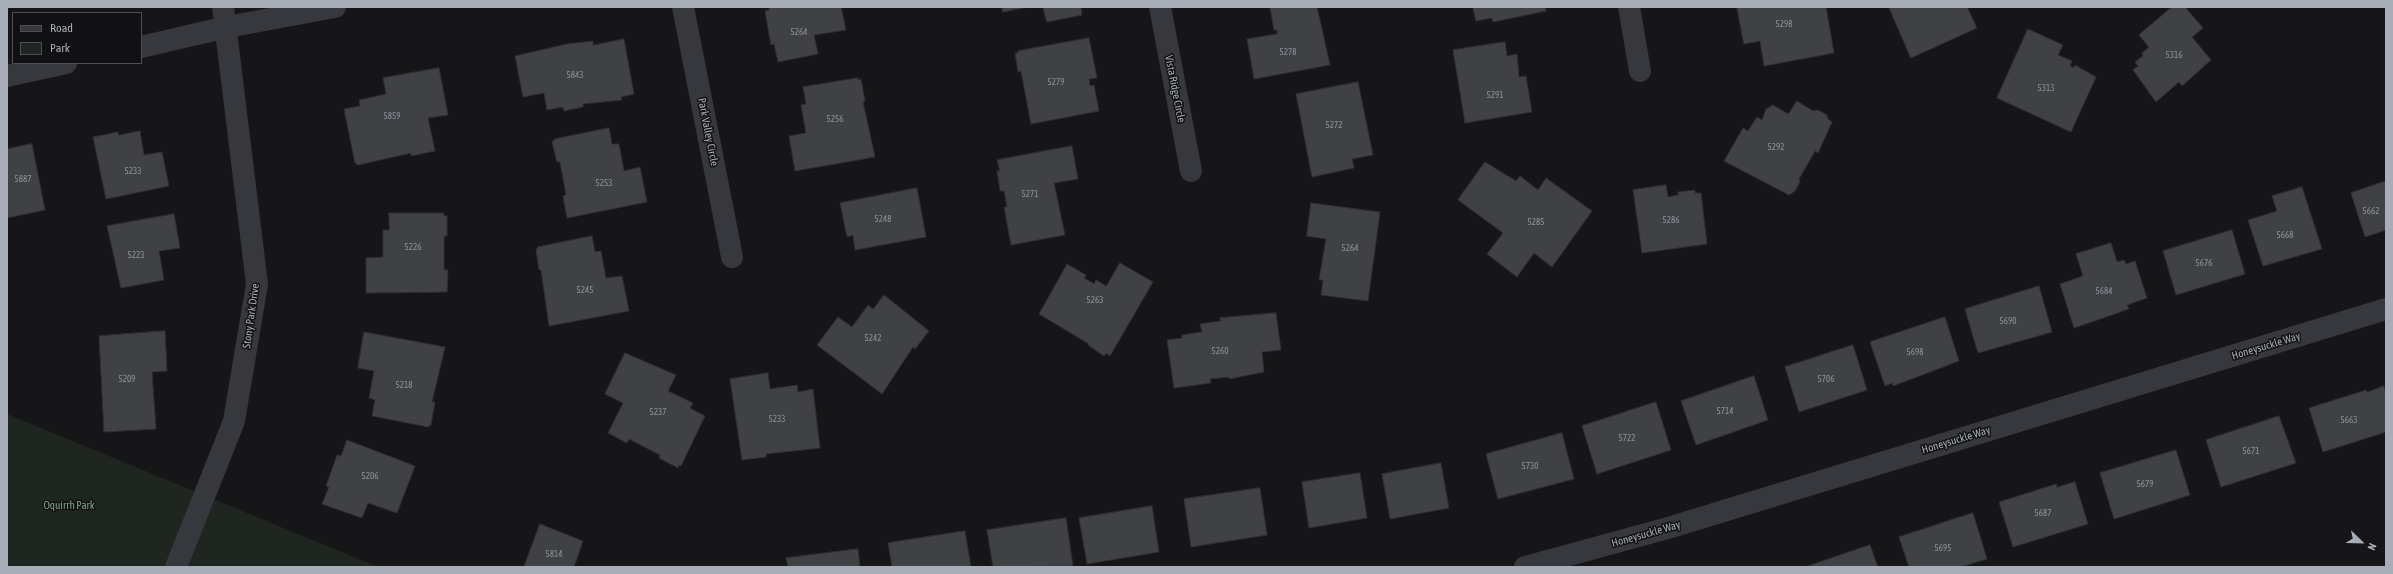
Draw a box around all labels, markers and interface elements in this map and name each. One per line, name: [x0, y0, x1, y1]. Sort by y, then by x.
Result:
legend: [12, 12, 142, 64]
house number: 5298: [1776, 19, 1792, 29]
text: Road: [50, 21, 73, 35]
house number: 5264: [791, 27, 807, 37]
text: Park: [50, 41, 70, 55]
house number: 5278: [1280, 47, 1296, 57]
house number: 5316: [2166, 50, 2182, 60]
street label: Vista Ridge Circle: [1162, 54, 1188, 124]
house number: 5843: [567, 70, 583, 80]
house number: 5279: [1048, 77, 1064, 87]
house number: 5313: [2038, 83, 2054, 93]
house number: 5291: [1487, 90, 1503, 100]
street label: Park Valley Circle: [695, 97, 721, 167]
house number: 5859: [384, 111, 400, 121]
house number: 5256: [827, 114, 843, 124]
house number: 5272: [1326, 120, 1342, 130]
house number: 5292: [1768, 142, 1784, 152]
house number: 5233: [125, 166, 141, 176]
house number: 5887: [15, 174, 31, 184]
house number: 5253: [596, 178, 612, 188]
house number: 5271: [1022, 189, 1038, 199]
house number: 5662: [2363, 206, 2379, 216]
house number: 5248: [875, 214, 891, 224]
house number: 5286: [1663, 215, 1679, 225]
house number: 5285: [1528, 217, 1544, 227]
house number: 5668: [2277, 230, 2293, 240]
house number: 5226: [405, 242, 421, 252]
house number: 5264: [1342, 243, 1358, 253]
house number: 5223: [128, 250, 144, 260]
house number: 5676: [2196, 258, 2212, 268]
street label: Stony Park Drive: [240, 283, 262, 349]
house number: 5245: [577, 285, 593, 295]
house number: 5684: [2096, 286, 2112, 296]
house number: 5263: [1087, 295, 1103, 305]
house number: 5690: [2000, 316, 2016, 326]
street label: Honeysuckle Way: [2230, 329, 2302, 363]
house number: 5242: [865, 333, 881, 343]
house number: 5260: [1212, 346, 1228, 356]
house number: 5698: [1907, 347, 1923, 357]
house number: 5209: [119, 374, 135, 384]
house number: 5706: [1818, 374, 1834, 384]
house number: 5218: [396, 380, 412, 390]
house number: 5714: [1717, 406, 1733, 416]
house number: 5237: [650, 407, 666, 417]
house number: 5233: [769, 414, 785, 424]
house number: 5663: [2341, 415, 2357, 425]
street label: Honeysuckle Way: [1920, 423, 1992, 457]
house number: 5722: [1619, 433, 1635, 443]
house number: 5671: [2243, 446, 2259, 456]
house number: 5730: [1522, 461, 1538, 471]
house number: 5206: [362, 471, 378, 481]
house number: 5679: [2137, 479, 2153, 489]
park label: Oquirrh Park: [43, 499, 95, 513]
house number: 5687: [2035, 508, 2051, 518]
street label: Honeysuckle Way: [1610, 518, 1682, 550]
north arrow: [2341, 522, 2381, 562]
text: N: [2365, 541, 2379, 552]
house number: 5695: [1935, 543, 1951, 553]
house number: 5814: [546, 549, 562, 559]

